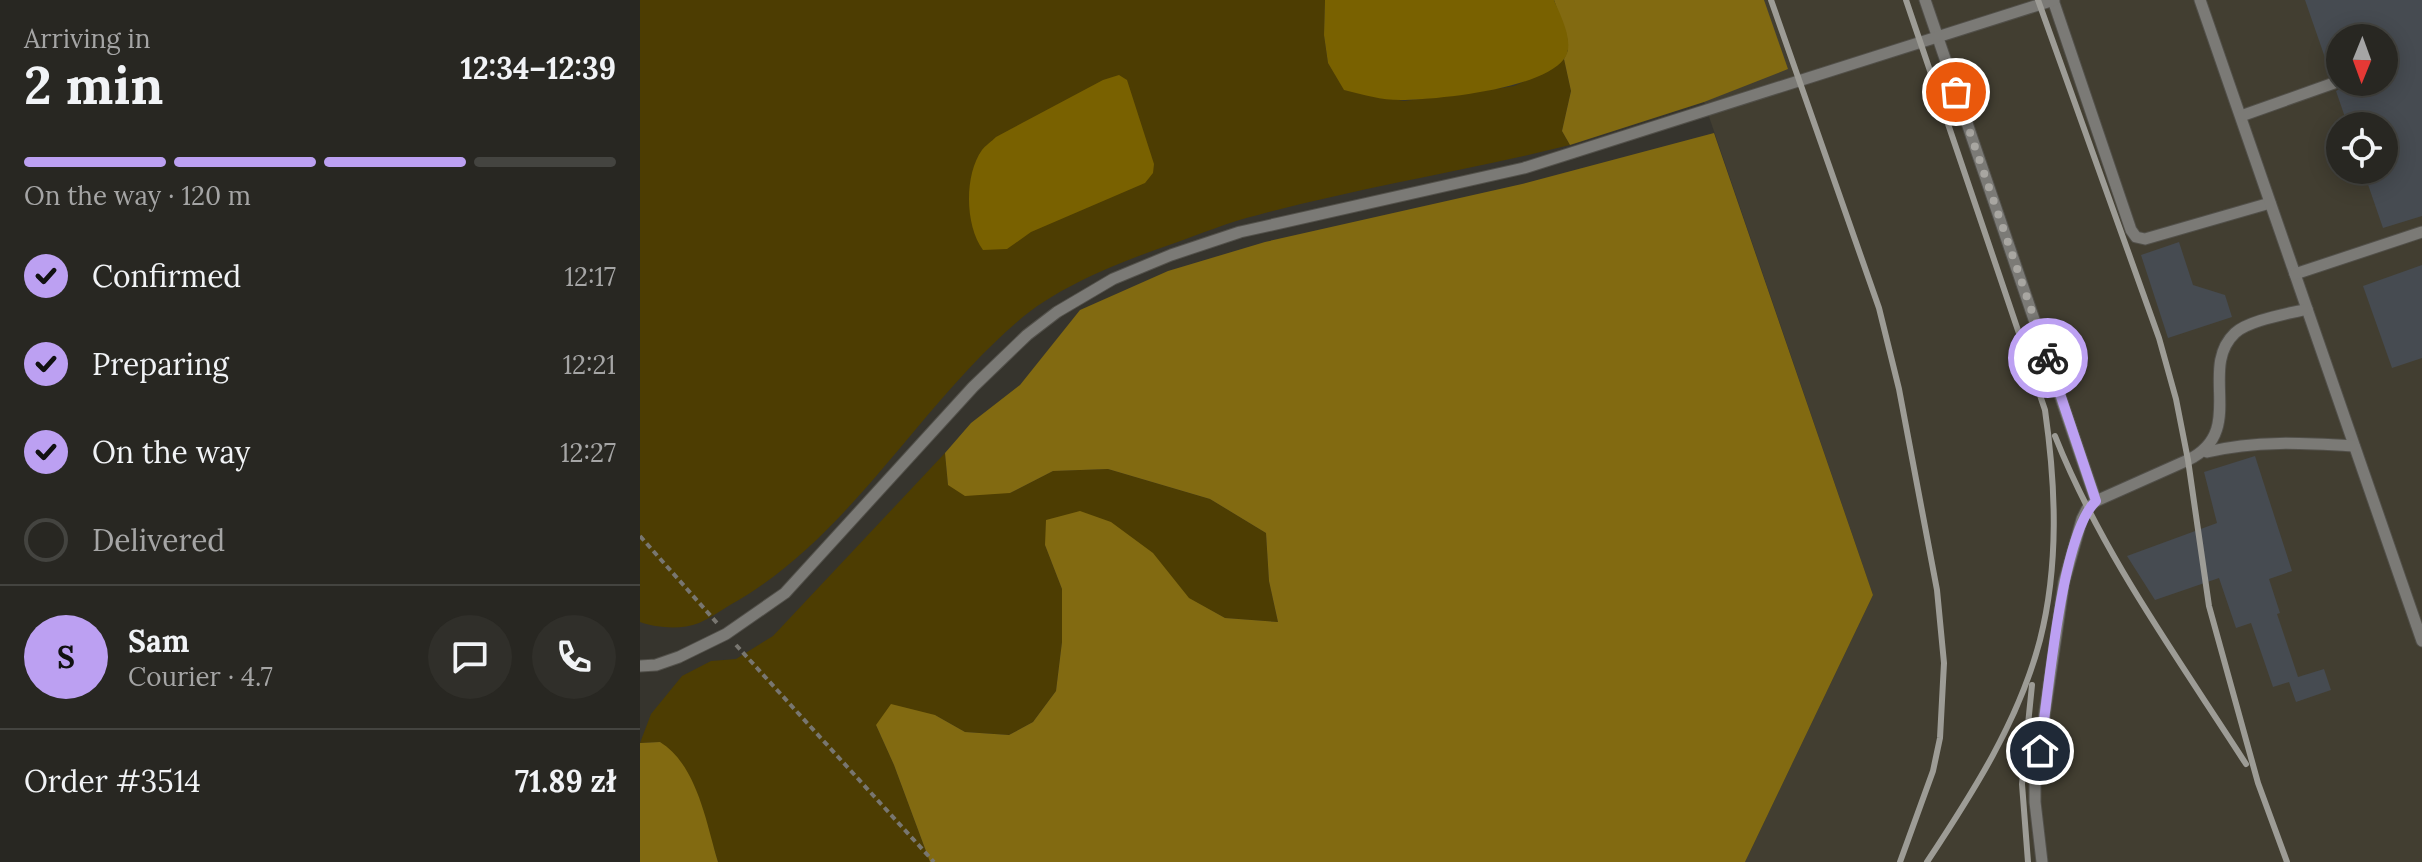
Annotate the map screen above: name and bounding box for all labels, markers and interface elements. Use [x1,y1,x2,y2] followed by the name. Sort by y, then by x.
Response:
[24,22,151,55] text: Arriving in
[2326,24,2398,96] north arrow
[2326,24,2398,184] map controls
[460,49,616,87] text: 12:34–12:39
[24,52,163,118] text: 2 min
[1922,58,1990,126] pin
[1934,70,1978,114] icon: bag
[2326,112,2398,184] button: locate
[24,179,251,212] text: On the way · 120 m
[24,254,68,298] icon: check
[92,257,241,295] text: Confirmed
[565,260,616,293] text: 12:17
[2008,318,2088,398] courier
[2026,336,2070,380] icon: bike
[24,342,68,386] icon: check
[92,345,229,383] text: Preparing
[563,348,616,381] text: 12:21
[24,430,68,474] icon: check
[92,433,250,471] text: On the way
[560,436,616,469] text: 12:27
[92,521,225,559] text: Delivered
[428,615,512,699] button: chat
[532,615,616,699] button: phone
[128,622,189,660] text: Sam
[57,638,75,676] text: S
[128,660,273,693] text: Courier · 4.7
[2006,717,2074,785] pin
[2018,729,2062,773] icon: home
[24,762,201,800] text: Order #3514
[515,762,616,800] text: 71.89 zł

